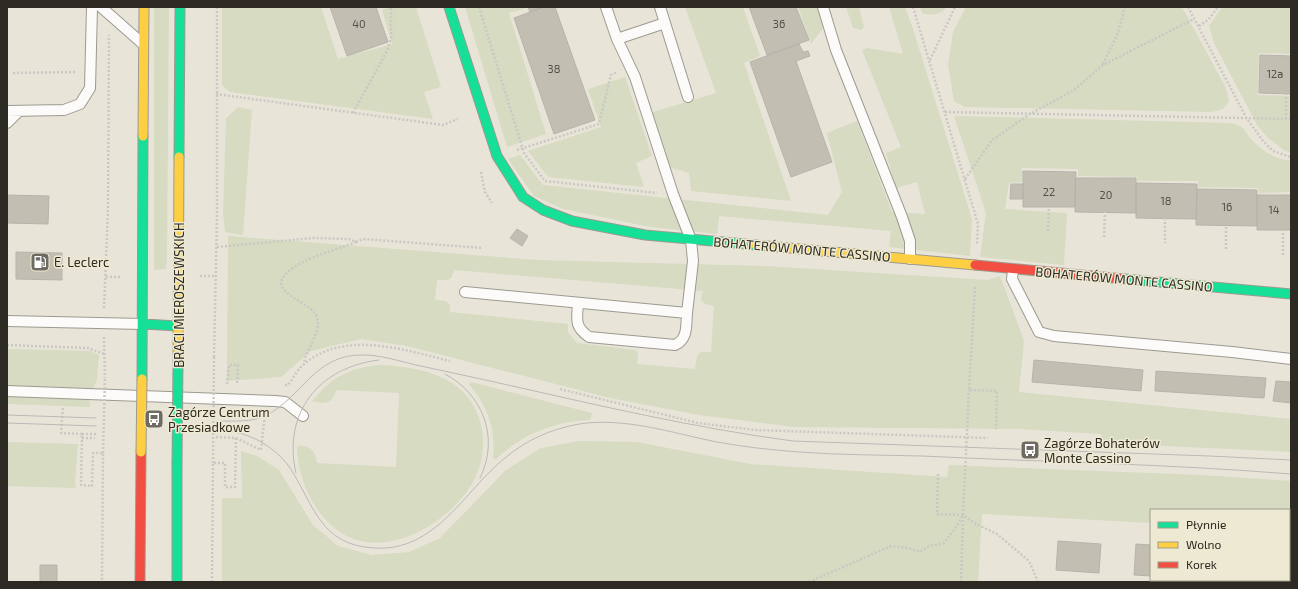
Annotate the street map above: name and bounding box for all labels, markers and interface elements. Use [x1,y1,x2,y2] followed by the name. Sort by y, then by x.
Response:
[352,17,366,30] house number: 40
[773,17,785,30] house number: 36
[548,62,560,75] house number: 38
[1267,67,1283,80] house number: 12a
[1043,185,1055,198] house number: 22
[1100,188,1112,201] house number: 20
[1160,194,1172,207] house number: 18
[1222,200,1232,213] house number: 16
[1268,203,1280,216] house number: 14
[171,222,187,368] street label: BRACI MIEROSZEWSKICH
[713,232,891,265] street label: BOHATERÓW MONTE CASSINO
[29,251,51,273] fuel station icon: E. Leclerc
[54,254,109,270] place label: E. Leclerc
[1035,262,1213,295] street label: BOHATERÓW MONTE CASSINO
[168,404,270,435] place label: Zagórze Centrum Przesiadkowe
[143,408,165,430] bus stop icon: Zagórze Centrum Przesiadkowe
[1044,435,1160,466] place label: Zagórze Bohaterów Monte Cassino
[1019,439,1041,461] bus stop icon: Zagórze Bohaterów Monte Cassino
[1150,509,1290,581] legend
[1186,517,1226,531] text: Płynnie
[1186,537,1222,551] text: Wolno
[1186,557,1217,571] text: Korek

